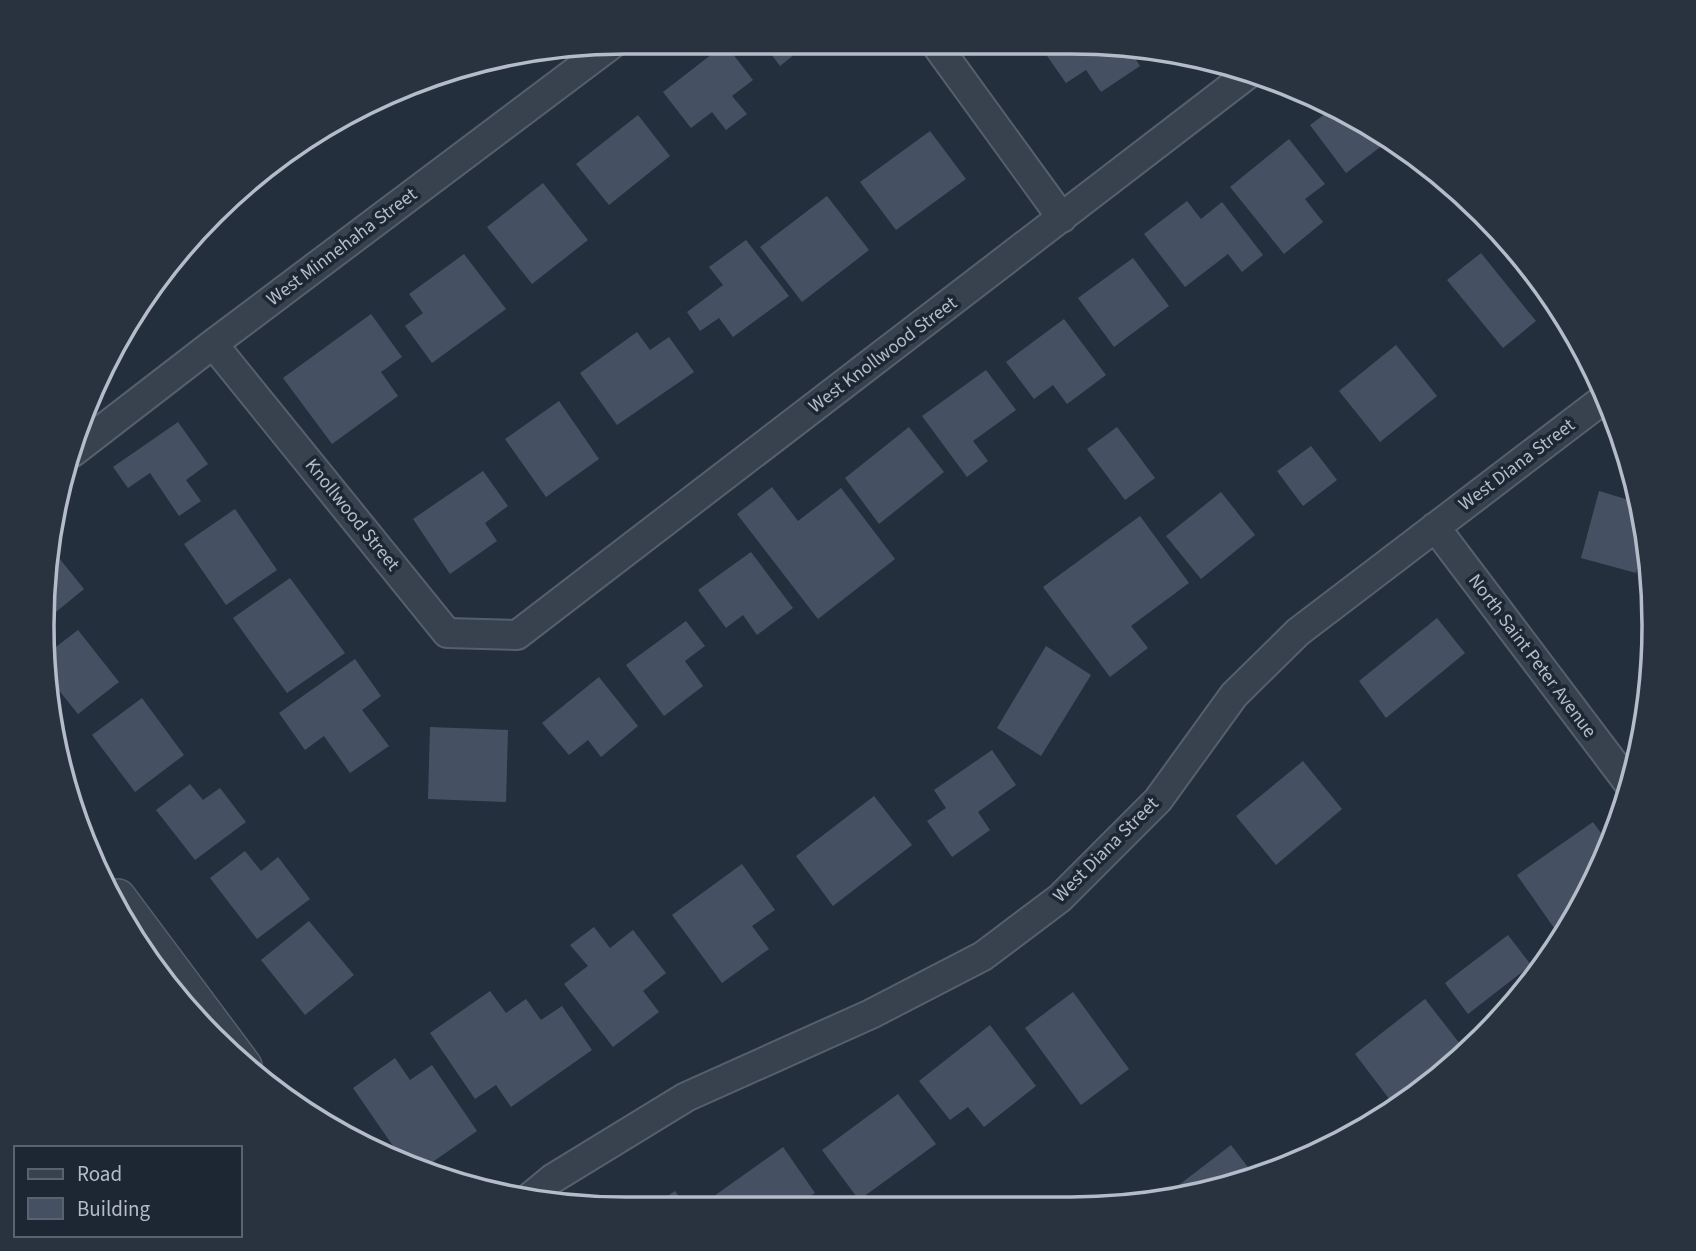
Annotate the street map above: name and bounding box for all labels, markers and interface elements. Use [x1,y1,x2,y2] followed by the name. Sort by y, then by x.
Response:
[261,181,423,313] street label: West Minnehaha Street
[803,290,963,420] street label: West Knollwood Street
[1453,412,1581,518] street label: West Diana Street
[298,453,406,577] street label: Knollwood Street
[1461,568,1603,744] street label: North Saint Peter Avenue
[1047,791,1165,909] street label: West Diana Street
[14,1146,242,1237] legend
[77,1159,122,1189] text: Road
[77,1194,151,1224] text: Building

